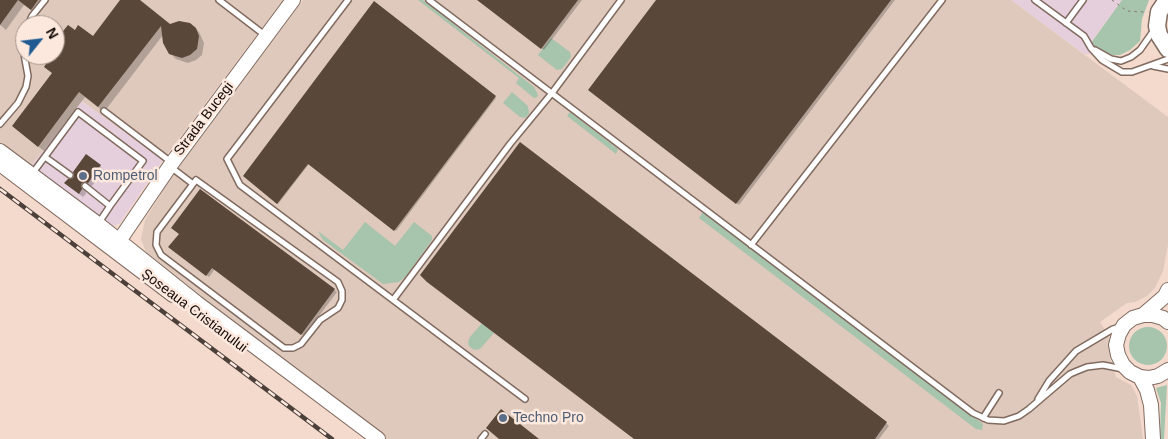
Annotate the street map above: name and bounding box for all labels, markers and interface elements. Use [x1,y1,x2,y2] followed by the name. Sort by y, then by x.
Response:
[15,15,65,65] north arrow
[43,25,62,42] text: N
[171,79,237,159] street label: Strada Bucegi
[93,168,158,184] place label: Rompetrol
[77,170,89,182] marker: Rompetrol
[138,266,250,356] street label: Șoseaua Cristianului
[513,410,584,426] place label: Techno Pro
[497,412,509,424] marker: Techno Pro

